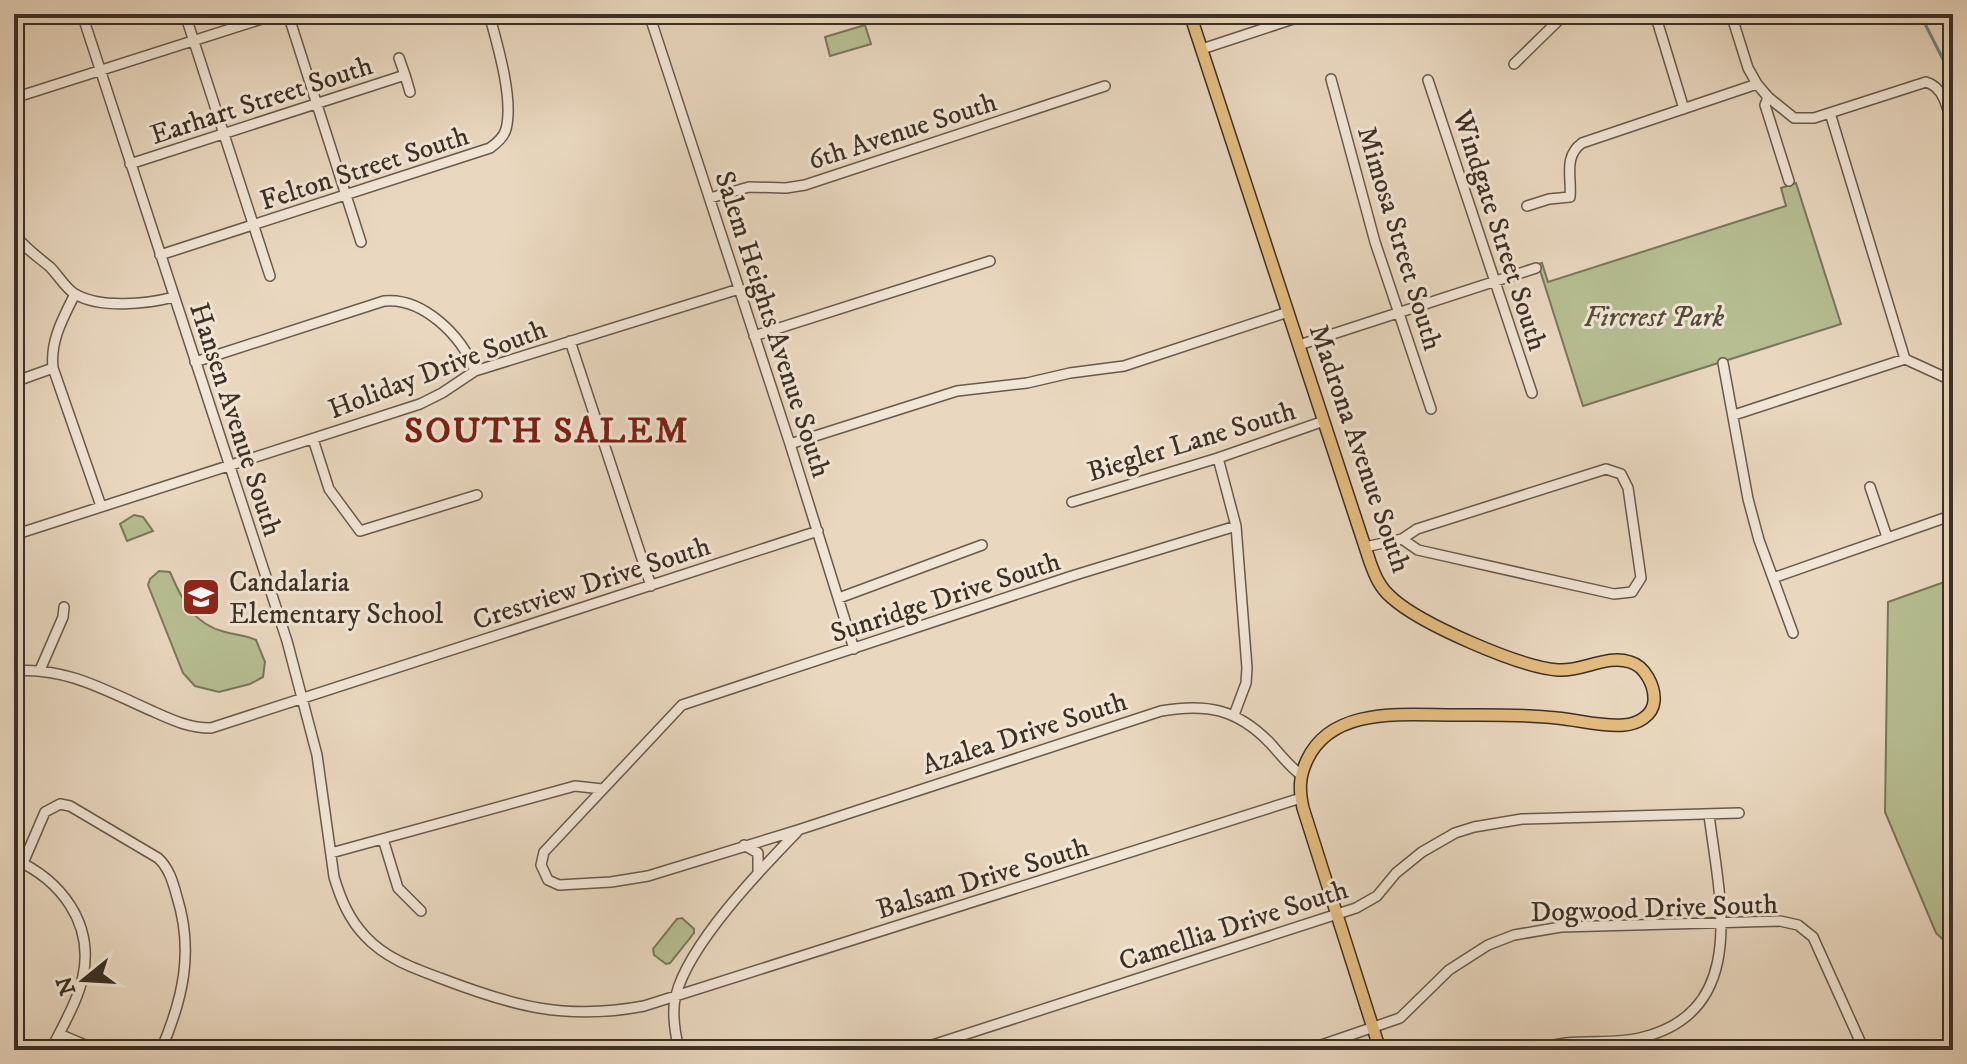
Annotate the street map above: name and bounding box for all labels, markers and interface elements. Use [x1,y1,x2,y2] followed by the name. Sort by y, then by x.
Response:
[146,48,377,153] street label: Earhart Street South
[804,84,1002,178] street label: 6th Avenue South
[1444,105,1555,356] street label: Windgate Street South
[256,118,473,219] street label: Felton Street South
[1349,122,1450,355] street label: Mimosa Street South
[706,167,839,482] street label: Salem Heights Avenue South
[181,298,290,541] street label: Hansen Avenue South
[1584,300,1725,335] park label: Fircrest Park
[323,312,552,427] street label: Holiday Drive South
[1301,320,1419,578] street label: Madrona Avenue South
[1083,393,1300,490] street label: Biegler Lane South
[404,409,690,454] district label: SOUTH SALEM
[468,528,715,638] street label: Crestview Drive South
[826,544,1065,651] street label: Sunridge Drive South
[229,565,444,632] place label: Candalaria Elementary School
[180,576,222,618] school or university icon: Candalaria Elementary School
[918,684,1132,783] street label: Azalea Drive South
[872,829,1093,927] street label: Balsam Drive South
[1114,872,1353,979] street label: Camellia Drive South
[1530,887,1779,930] street label: Dogwood Drive South
[44,940,124,1020] north arrow
[51,973,82,998] text: N

